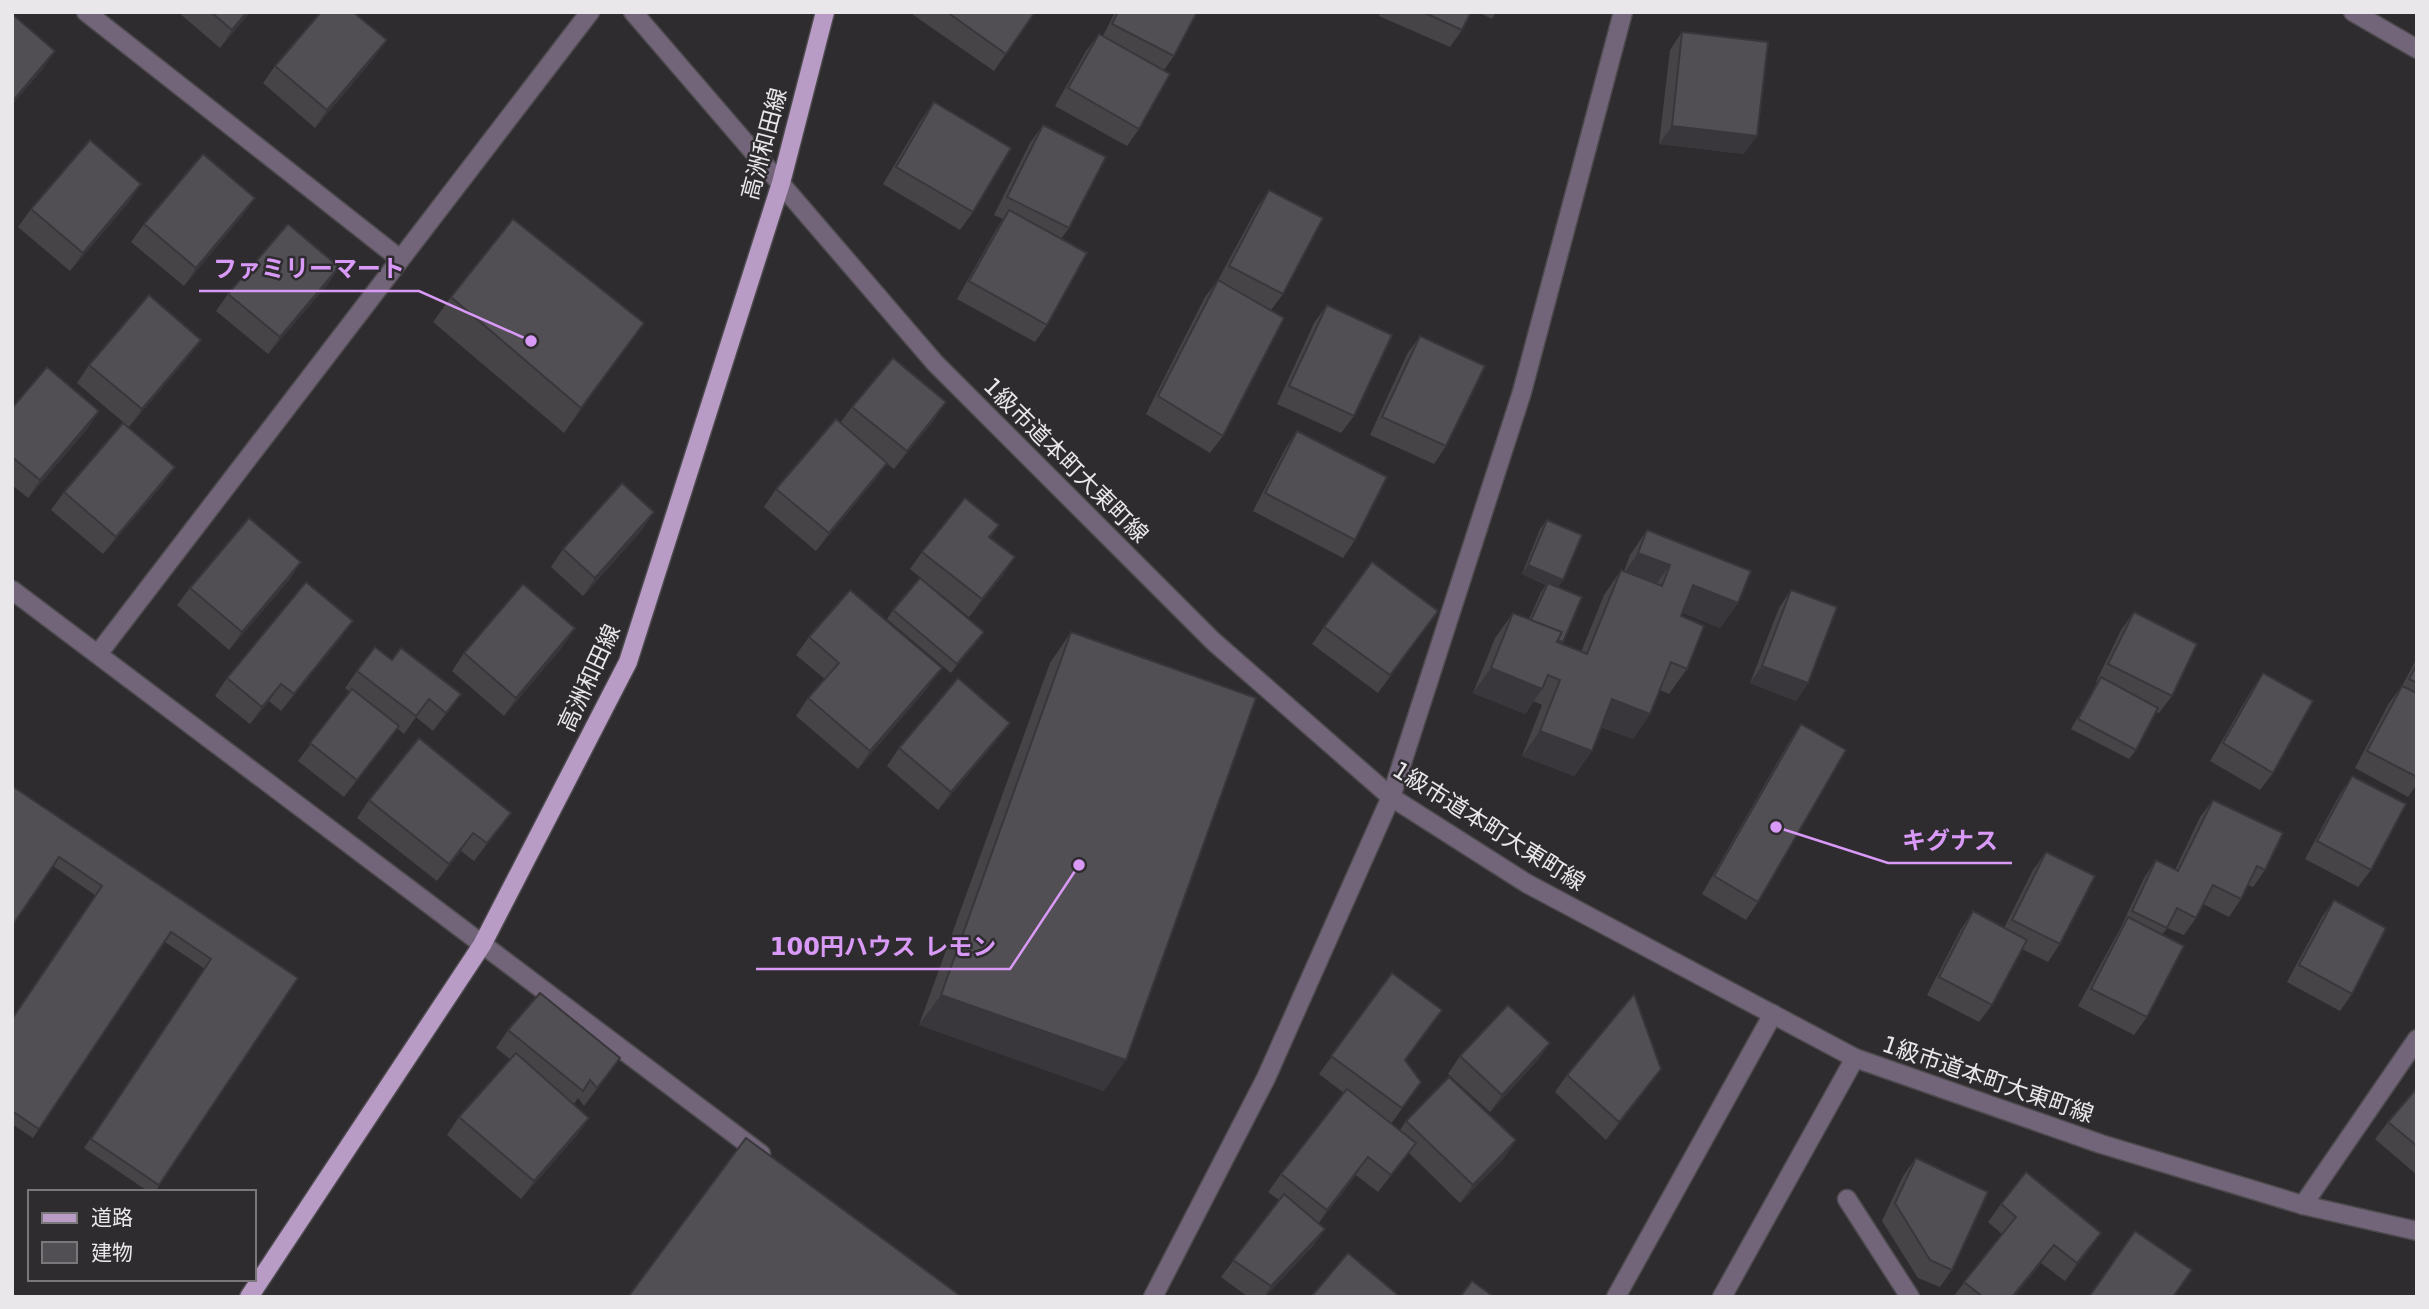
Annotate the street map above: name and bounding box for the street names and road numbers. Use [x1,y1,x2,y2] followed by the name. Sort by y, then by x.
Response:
[737,85,791,203] street label: 高洲和田線
[978,372,1154,548] street label: 1級市道本町大東町線
[553,620,625,736] street label: 高洲和田線
[1388,756,1590,896] street label: 1級市道本町大東町線
[1879,1031,2097,1127] street label: 1級市道本町大東町線

